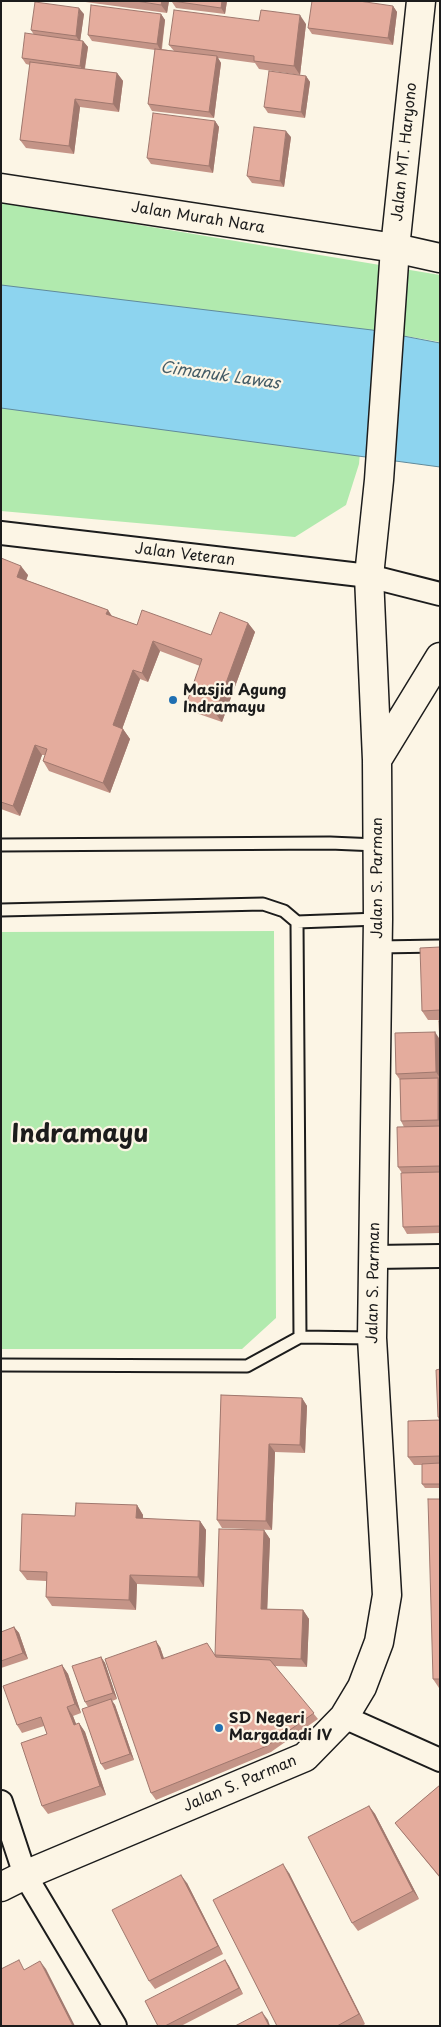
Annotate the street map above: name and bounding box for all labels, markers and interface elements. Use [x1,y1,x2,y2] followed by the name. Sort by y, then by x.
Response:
[389,82,421,222] street label: Jalan MT. Haryono
[130,199,266,237] street label: Jalan Murah Nara
[159,358,281,394] water label: Cimanuk Lawas
[134,540,236,570] street label: Jalan Veteran
[183,682,287,717] place label: Masjid Agung Indramayu
[167,694,179,706] marker: Masjid Agung Indramayu
[369,817,387,939] street label: Jalan S. Parman
[11,1120,149,1150] district label: Indramayu
[364,1222,384,1344] street label: Jalan S. Parman
[229,1710,332,1745] place label: SD Negeri Margadadi IV
[213,1722,225,1734] marker: SD Negeri Margadadi IV
[181,1752,299,1816] street label: Jalan S. Parman

